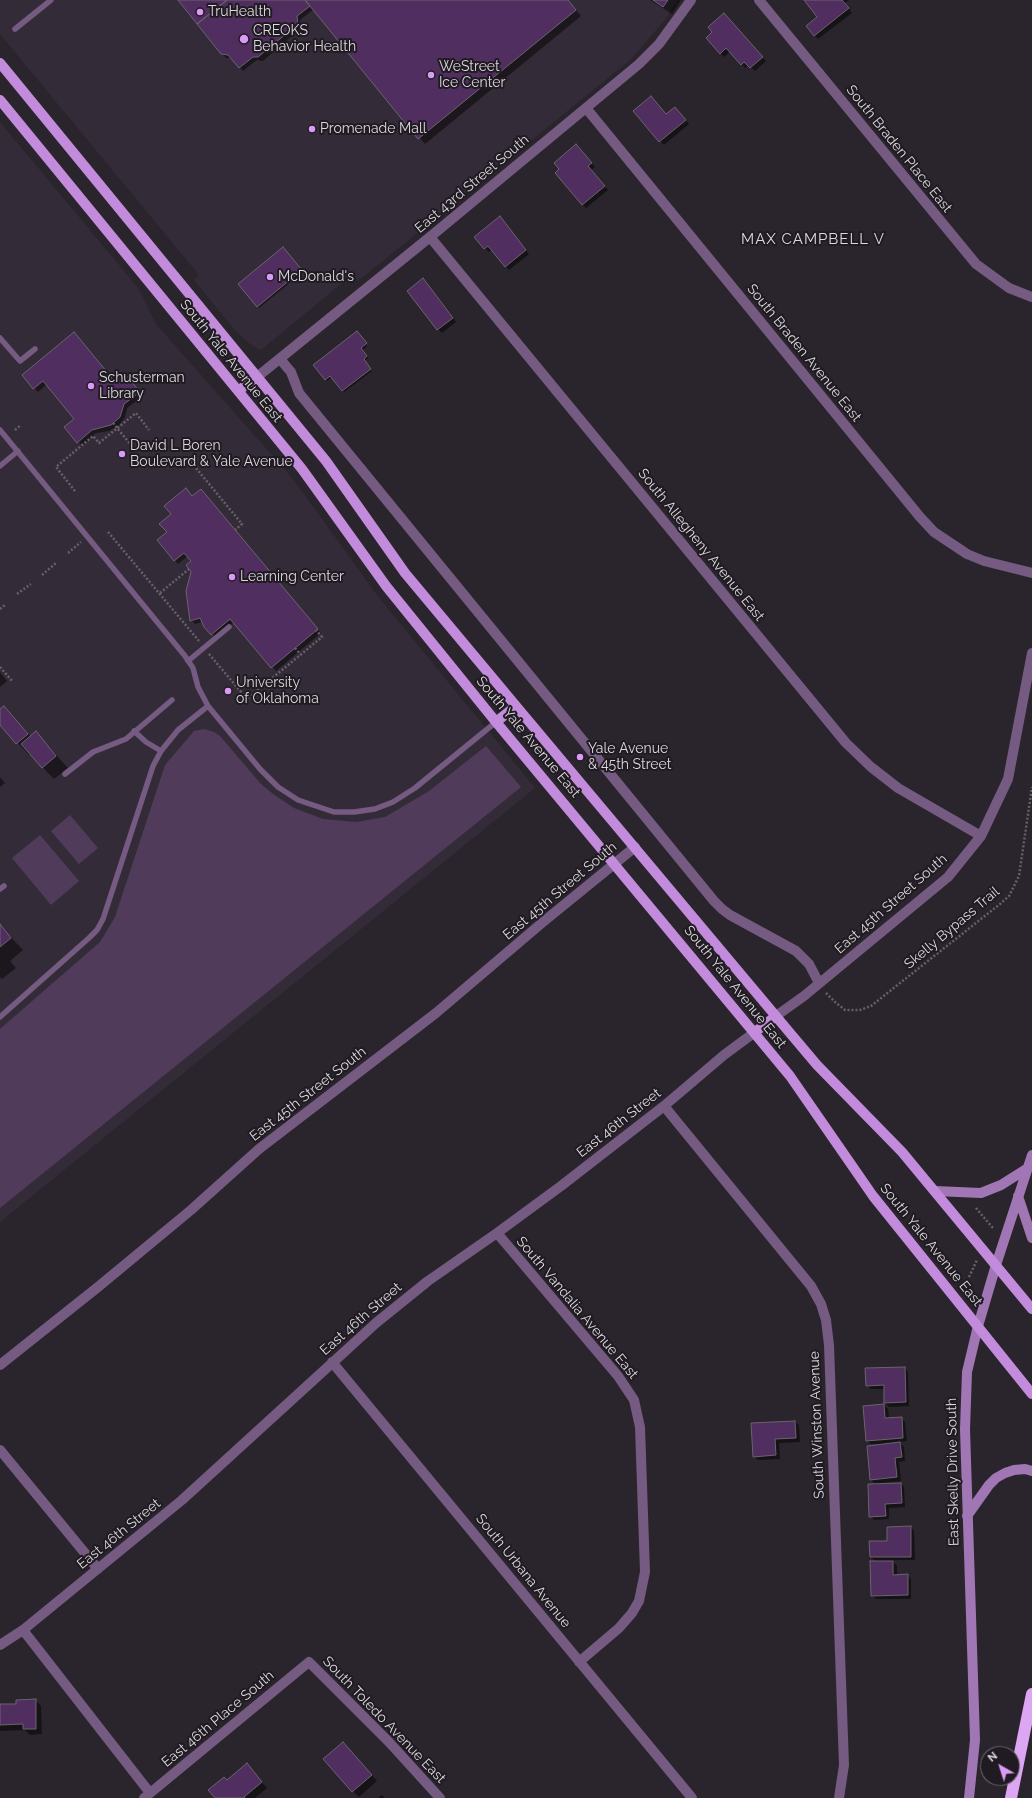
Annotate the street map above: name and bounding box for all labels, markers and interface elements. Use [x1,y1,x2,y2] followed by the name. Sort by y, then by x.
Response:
[208,4,271,20] place label: TruHealth
[195,7,205,17] marker: TruHealth
[253,23,356,56] place label: CREOKS Behavior Health
[238,33,250,45] marker: CREOKS Behavior Health
[439,59,505,92] place label: WeStreet Ice Center
[426,70,436,80] marker: WeStreet Ice Center
[842,82,956,216] street label: South Braden Place East
[320,121,427,137] place label: Promenade Mall
[307,124,317,134] marker: Promenade Mall
[412,131,532,237] street label: East 43rd Street South
[741,230,885,248] district label: MAX CAMPBELL V
[278,269,354,285] place label: McDonald's
[265,272,275,282] marker: McDonald's
[743,281,865,425] street label: South Braden Avenue East
[176,296,286,426] street label: South Yale Avenue East
[99,370,185,402] place label: Schusterman Library
[86,381,96,391] marker: Schusterman Library
[130,438,293,470] place label: David L Boren Boulevard & Yale Avenue
[117,449,127,459] marker: David L Boren Boulevard & Yale Avenue
[634,465,768,625] street label: South Allegheny Avenue East
[240,569,344,585] place label: Learning Center
[227,572,237,582] marker: Learning Center
[472,673,584,801] street label: South Yale Avenue East
[236,675,319,708] place label: University of Oklahoma
[223,686,233,696] marker: University of Oklahoma
[588,741,671,774] place label: Yale Avenue & 45th Street
[575,752,585,762] marker: Yale Avenue & 45th Street
[500,839,620,943] street label: East 45th Street South
[831,851,951,957] street label: East 45th Street South
[901,883,1003,973] street label: Skelly Bypass Trail
[680,922,790,1052] street label: South Yale Avenue East
[246,1043,370,1145] street label: East 45th Street South
[573,1085,665,1161] street label: East 46th Street
[876,1180,986,1310] street label: South Yale Avenue East
[512,1233,642,1383] street label: South Vandalia Avenue East
[317,1279,405,1359] street label: East 46th Street
[806,1351,828,1499] street label: South Winston Avenue
[943,1398,963,1546] street label: East Skelly Drive South
[74,1495,164,1573] street label: East 46th Street
[472,1511,574,1631] street label: South Urbana Avenue
[319,1653,449,1787] street label: South Toledo Avenue East
[159,1667,277,1771] street label: East 46th Place South
[980,1746,1020,1786] north arrow
[985,1749,1000,1765] text: N

